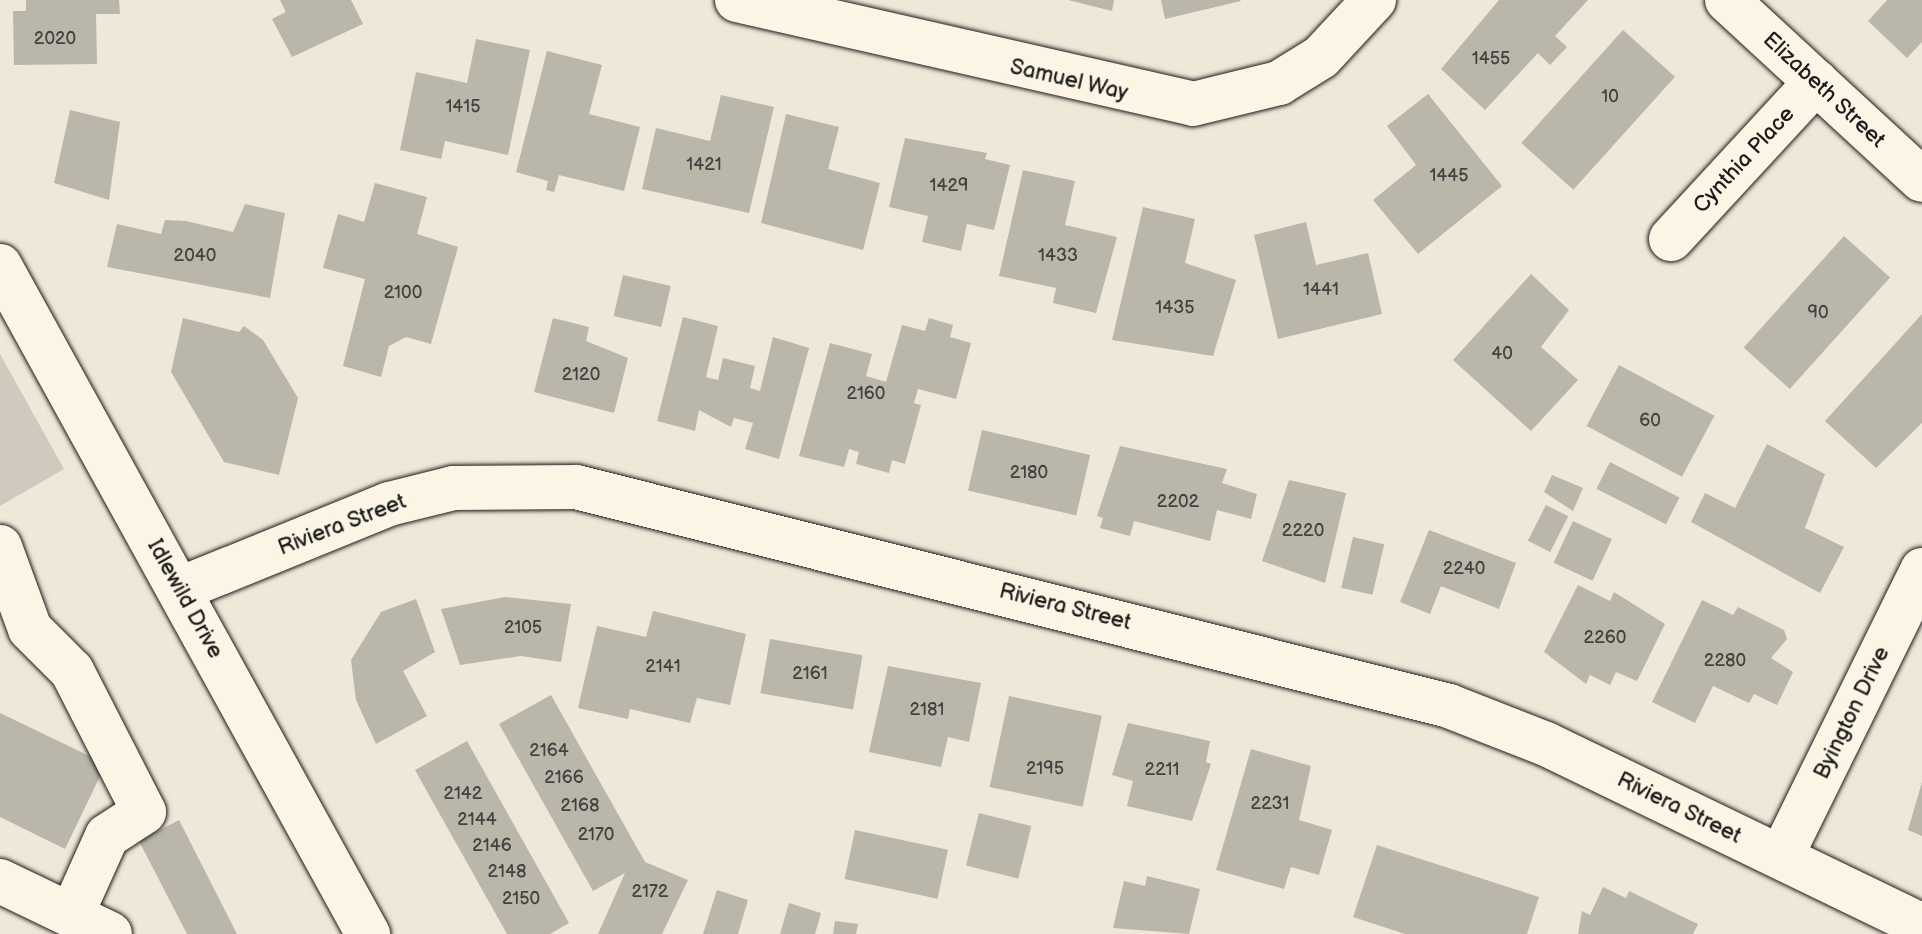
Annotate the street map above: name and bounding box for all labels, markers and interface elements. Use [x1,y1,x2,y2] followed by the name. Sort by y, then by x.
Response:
[1757,26,1891,154] street label: Elizabeth Street
[34,28,76,50] house number: 2020
[1472,48,1510,70] house number: 1455
[1007,54,1131,106] street label: Samuel Way
[1601,86,1619,108] house number: 10
[445,96,481,118] house number: 1415
[1688,101,1800,219] street label: Cynthia Place
[686,154,722,176] house number: 1421
[1429,165,1469,187] house number: 1445
[930,175,968,197] house number: 1429
[174,245,216,267] house number: 2040
[1038,245,1078,267] house number: 1433
[1303,279,1339,301] house number: 1441
[384,282,422,304] house number: 2100
[1155,297,1195,319] house number: 1435
[1808,302,1828,324] house number: 90
[1491,343,1513,365] house number: 40
[562,364,600,386] house number: 2120
[847,383,885,405] house number: 2160
[1639,410,1661,432] house number: 60
[1010,462,1048,484] house number: 2180
[274,488,410,562] street label: Riviera Street
[1157,491,1199,513] house number: 2202
[1282,520,1324,542] house number: 2220
[141,535,229,663] street label: Idlewild Drive
[1443,558,1485,580] house number: 2240
[996,578,1134,636] street label: Riviera Street
[504,617,542,639] house number: 2105
[1584,627,1626,649] house number: 2260
[1809,643,1895,783] street label: Byington Drive
[1704,650,1746,672] house number: 2280
[645,656,681,678] house number: 2141
[792,663,828,685] house number: 2161
[910,699,944,721] house number: 2181
[529,740,569,762] house number: 2164
[1026,758,1064,780] house number: 2195
[1145,759,1179,781] house number: 2211
[544,767,584,789] house number: 2166
[1613,767,1745,849] street label: Riviera Street
[444,783,482,805] house number: 2142
[1251,793,1289,815] house number: 2231
[561,795,599,817] house number: 2168
[457,809,497,831] house number: 2144
[578,824,614,846] house number: 2170
[472,835,512,857] house number: 2146
[488,861,526,883] house number: 2148
[632,881,668,903] house number: 2172
[502,888,540,910] house number: 2150

